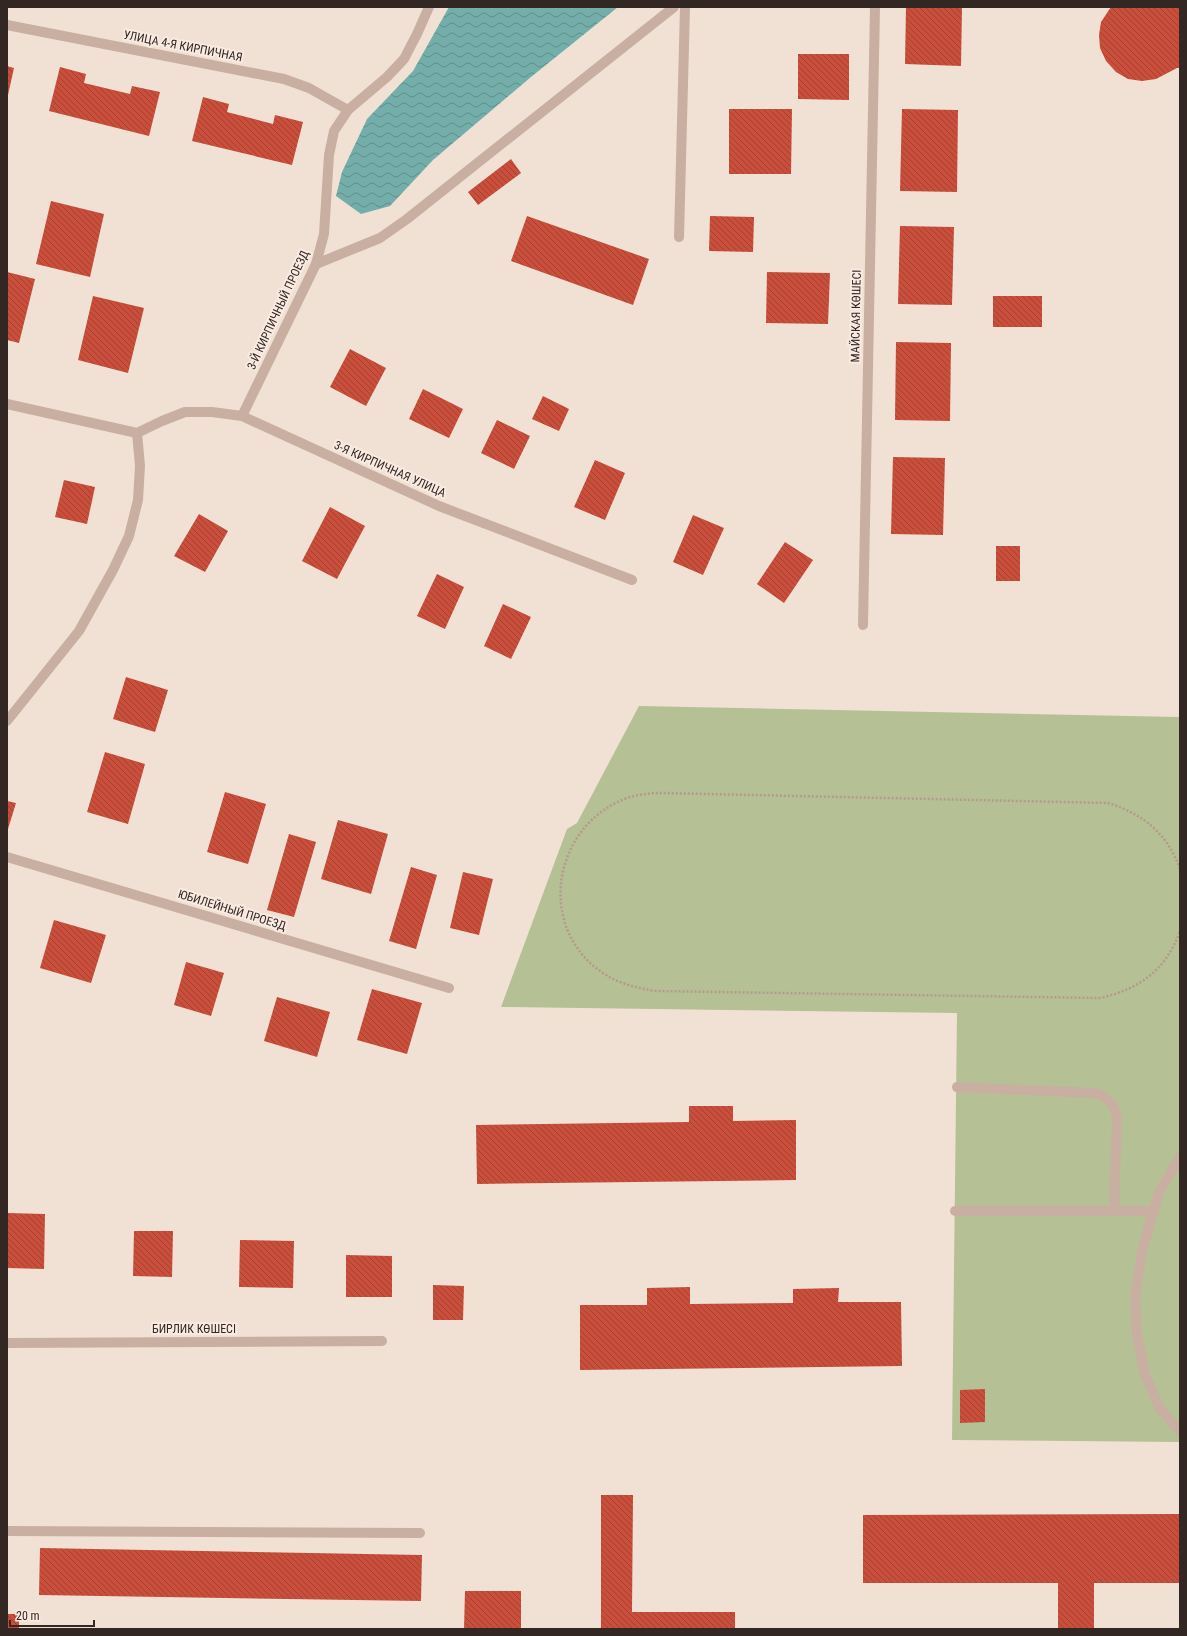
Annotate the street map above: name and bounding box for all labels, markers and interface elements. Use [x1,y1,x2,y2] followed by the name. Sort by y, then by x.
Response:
[122,28,244,64] street label: УЛИЦА 4-Я КИРПИЧНАЯ
[243,248,312,372] street label: 3-Й КИРПИЧНЫЙ ПРОЕЗД
[847,270,864,362] street label: МАЙСКАЯ КӨШЕСІ
[332,438,448,500] street label: 3-Я КИРПИЧНАЯ УЛИЦА
[176,886,288,933] street label: ЮБИЛЕЙНЫЙ ПРОЕЗД
[152,1322,236,1336] street label: БИРЛИК КӨШЕСІ
[10,1602,94,1628] scale bar
[16,1609,40,1623] text: 20 m

